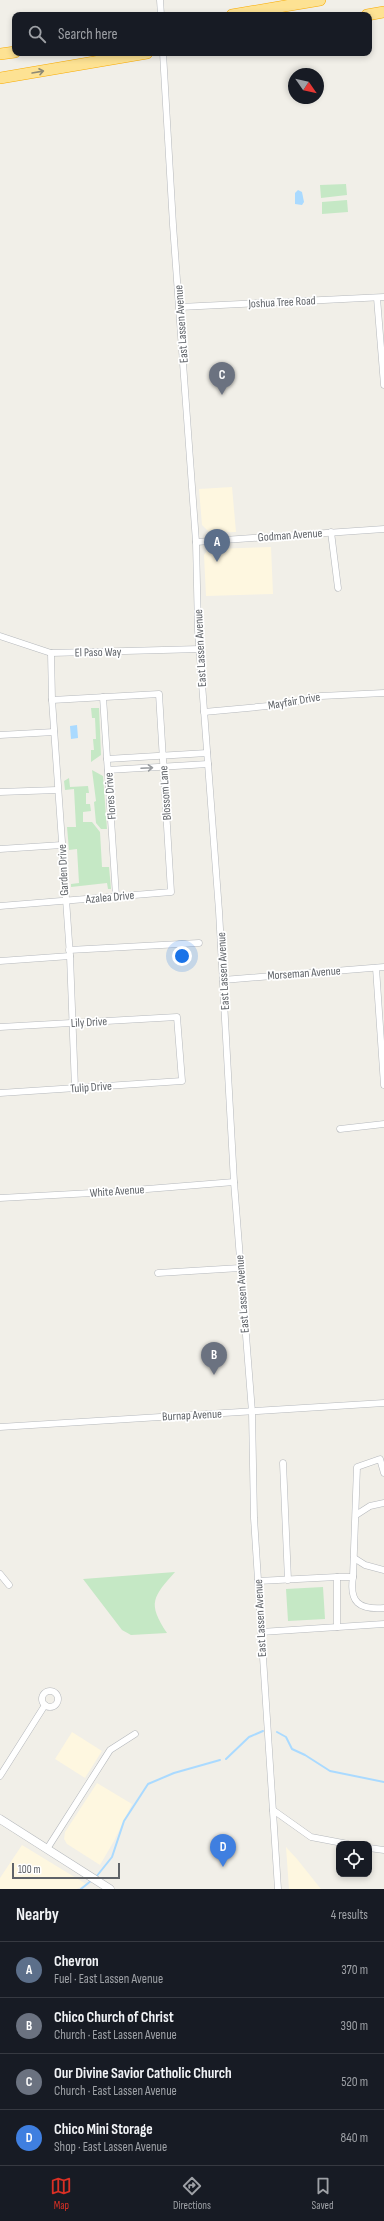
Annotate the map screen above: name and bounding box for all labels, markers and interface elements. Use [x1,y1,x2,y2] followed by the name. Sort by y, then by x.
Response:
[12,12,372,56] search box
[26,23,48,45] icon: search
[58,25,118,44] text: Search here
[32,67,45,75] one-way arrow
[288,68,324,104] north arrow
[171,284,192,363] street label: East Lassen Avenue
[247,293,316,312] street label: Joshua Tree Road
[209,362,235,395] pin: C
[257,526,323,545] street label: Godman Avenue
[204,529,230,562] pin: A
[191,608,210,687] street label: East Lassen Avenue
[75,645,122,660] street label: El Paso Way
[267,689,322,713] street label: Mayfair Drive
[140,764,153,771] one-way arrow
[156,765,175,821] street label: Blossom Lane
[101,772,120,820] street label: Flores Drive
[55,844,72,896] street label: Garden Drive
[84,888,135,907] street label: Azalea Drive
[214,931,233,1010] street label: East Lassen Avenue
[172,946,192,966] your location
[267,963,341,984] street label: Morseman Avenue
[70,1014,108,1031] street label: Lily Drive
[70,1079,112,1096] street label: Tulip Drive
[89,1182,145,1201] street label: White Avenue
[232,1254,253,1333] street label: East Lassen Avenue
[201,1342,227,1375] pin: B
[162,1406,222,1425] street label: Burnap Avenue
[251,1578,270,1657] street label: East Lassen Avenue
[210,1834,236,1867] pin: D
[336,1841,372,1877] map controls
[336,1841,372,1877] button: locate
[12,1861,120,1880] scale bar
[18,1863,40,1876] text: 100 m
[16,1905,59,1925] text: Nearby
[331,1907,368,1923] text: 4 results
[54,1952,99,1971] text: Chevron
[26,1962,32,1978] text: A
[341,1962,368,1978] text: 370 m
[54,1971,163,1987] text: Fuel · East Lassen Avenue
[54,2008,174,2027] text: Chico Church of Christ
[26,2018,32,2034] text: B
[341,2018,368,2034] text: 390 m
[54,2027,177,2043] text: Church · East Lassen Avenue
[54,2064,232,2083] text: Our Divine Savior Catholic Church
[26,2074,32,2090] text: C
[341,2074,368,2090] text: 520 m
[54,2083,177,2099] text: Church · East Lassen Avenue
[54,2120,153,2139] text: Chico Mini Storage
[26,2130,32,2146] text: D
[340,2130,368,2146] text: 840 m
[54,2139,167,2155] text: Shop · East Lassen Avenue
[50,2175,72,2212] tab: Map
[173,2175,211,2212] tab: Directions
[312,2175,334,2212] tab: Saved

